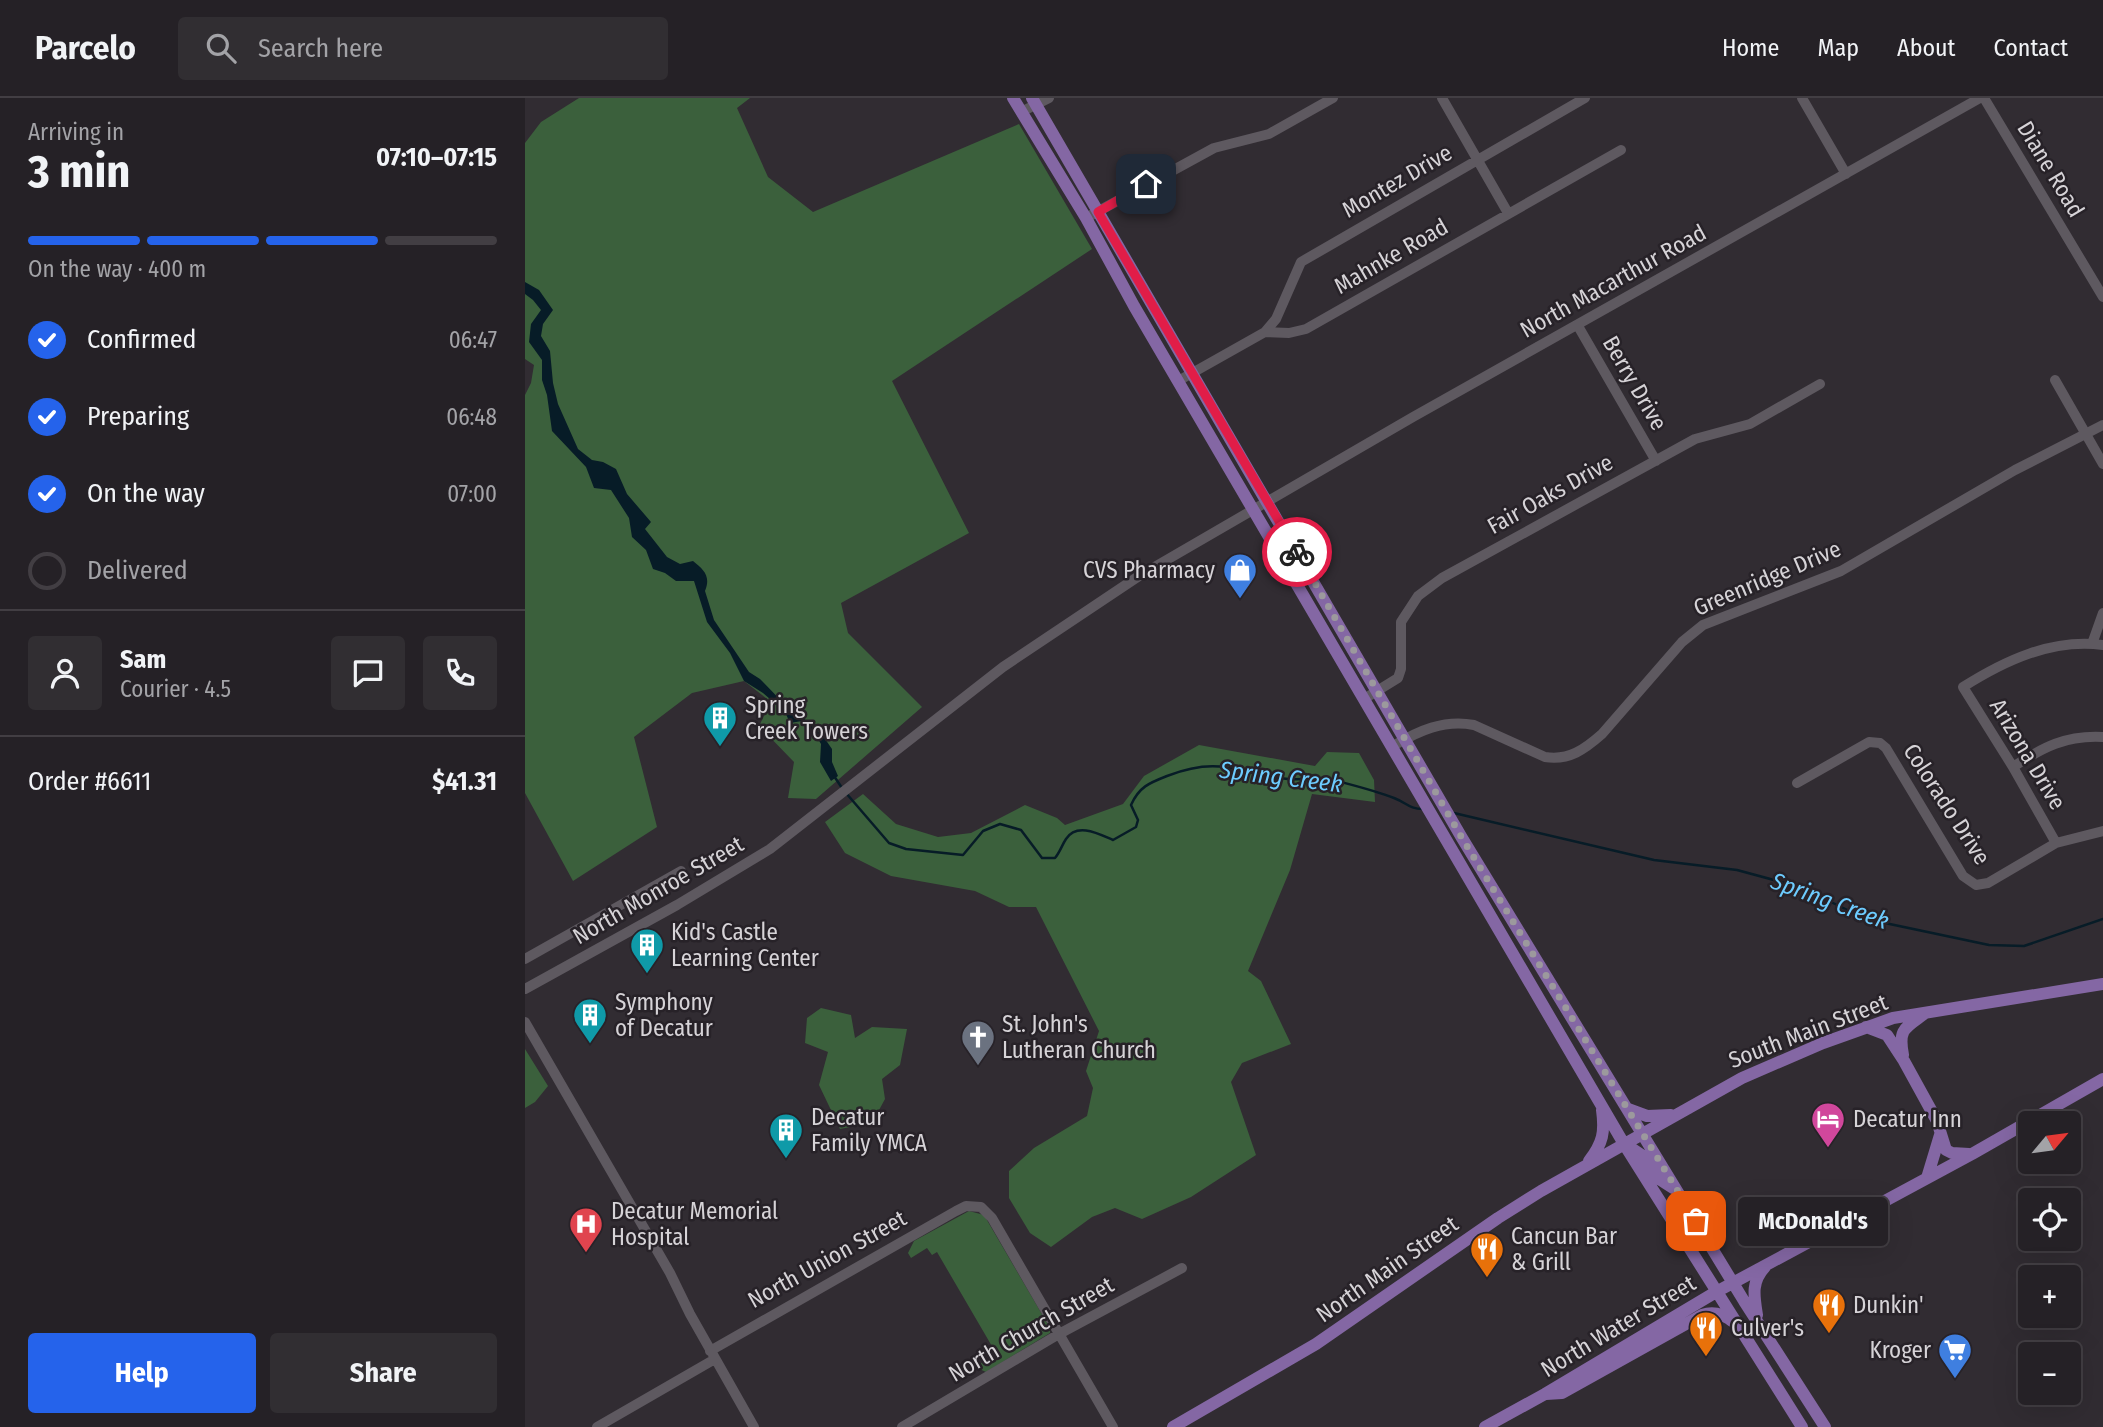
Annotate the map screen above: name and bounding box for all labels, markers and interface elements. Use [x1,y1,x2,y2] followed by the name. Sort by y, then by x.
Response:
[178,17,668,80] search box
[35,28,136,68] text: Parcelo
[202,29,240,67] icon: search
[258,33,383,64] text: Search here
[1722,34,1779,62] text: Home
[1817,34,1859,62] text: Map
[1897,34,1955,62] text: About
[1993,34,2068,62] text: Contact
[2011,116,2091,222] street label: Diane Road
[28,118,124,146] text: Arriving in
[1337,138,1457,224] street label: Montez Drive
[376,142,497,173] text: 07:10–07:15
[28,144,130,199] text: 3 min
[1116,154,1176,214] pin
[1127,165,1165,203] icon: home
[1329,212,1453,300] street label: Mahnke Road
[1515,218,1711,344] street label: North Macarthur Road
[28,255,206,283] text: On the way · 400 m
[28,321,66,359] icon: check
[87,324,197,355] text: Confirmed
[449,326,497,354] text: 06:47
[1597,331,1673,435] street label: Berry Drive
[28,398,66,436] icon: check
[87,401,189,432] text: Preparing
[446,403,497,431] text: 06:48
[1482,448,1618,540] street label: Fair Oaks Drive
[28,475,66,513] icon: check
[87,478,205,509] text: On the way
[447,480,497,508] text: 07:00
[1262,517,1332,587] courier
[1278,533,1316,571] icon: bike
[1689,534,1845,622] street label: Greenridge Drive
[1221,551,1259,600] shop icon: CVS Pharmacy
[87,555,188,586] text: Delivered
[1083,556,1216,584] place label: CVS Pharmacy
[28,636,102,710] button: person
[331,636,405,710] button: chat
[423,636,497,710] button: phone
[120,644,166,675] text: Sam
[120,675,231,703] text: Courier · 4.5
[745,691,868,745] place label: Spring Creek Towers
[1984,693,2072,815] street label: Arizona Drive
[701,699,739,748] building icon: Spring Creek Towers
[1898,738,1996,870] street label: Colorado Drive
[1217,755,1344,798] water label: Spring Creek
[28,766,151,797] text: Order #6611
[432,766,497,797] text: $41.31
[568,830,749,950] street label: North Monroe Street
[1766,866,1893,935] water label: Spring Creek
[671,918,819,972] place label: Kid's Castle Learning Center
[628,926,666,975] building icon: Kid's Castle Learning Center
[615,988,714,1042] place label: Symphony of Decatur
[1725,988,1892,1074] street label: South Main Street
[571,996,609,1045] building icon: Symphony of Decatur
[1002,1010,1156,1064] place label: St. John's Lutheran Church
[959,1018,997,1067] church icon: St. John's Lutheran Church
[1809,1100,1847,1149] hotel icon: Decatur Inn
[811,1103,927,1157] place label: Decatur Family YMCA
[1853,1105,1962,1133] place label: Decatur Inn
[767,1111,805,1160] building icon: Decatur Family YMCA
[2018,1111,2081,1174] north arrow
[2018,1111,2081,1405] map controls
[2018,1188,2081,1251] button: locate
[1666,1191,1726,1251] pin
[1738,1196,1889,1246] callout: McDonald's
[611,1197,778,1251] place label: Decatur Memorial Hospital
[1677,1202,1715,1240] icon: bag
[743,1204,911,1314] street label: North Union Street
[567,1205,605,1254] hospital icon: Decatur Memorial Hospital
[1758,1207,1868,1235] text: McDonald's
[1311,1209,1464,1328] street label: North Main Street
[1511,1222,1617,1276] place label: Cancun Bar & Grill
[1468,1230,1506,1279] restaurant icon: Cancun Bar & Grill
[2018,1265,2081,1328] button: +
[1536,1269,1701,1383] street label: North Water Street
[943,1270,1119,1388] street label: North Church Street
[1810,1286,1848,1335] restaurant icon: Dunkin'
[1853,1291,1924,1319] place label: Dunkin'
[1687,1309,1725,1358] restaurant icon: Culver's
[1731,1314,1804,1342] place label: Culver's
[1936,1331,1974,1380] supermarket icon: Kroger
[28,1333,256,1413] button: Help
[270,1333,497,1413] button: Share
[1870,1336,1931,1364] place label: Kroger
[2018,1342,2081,1405] button: −

